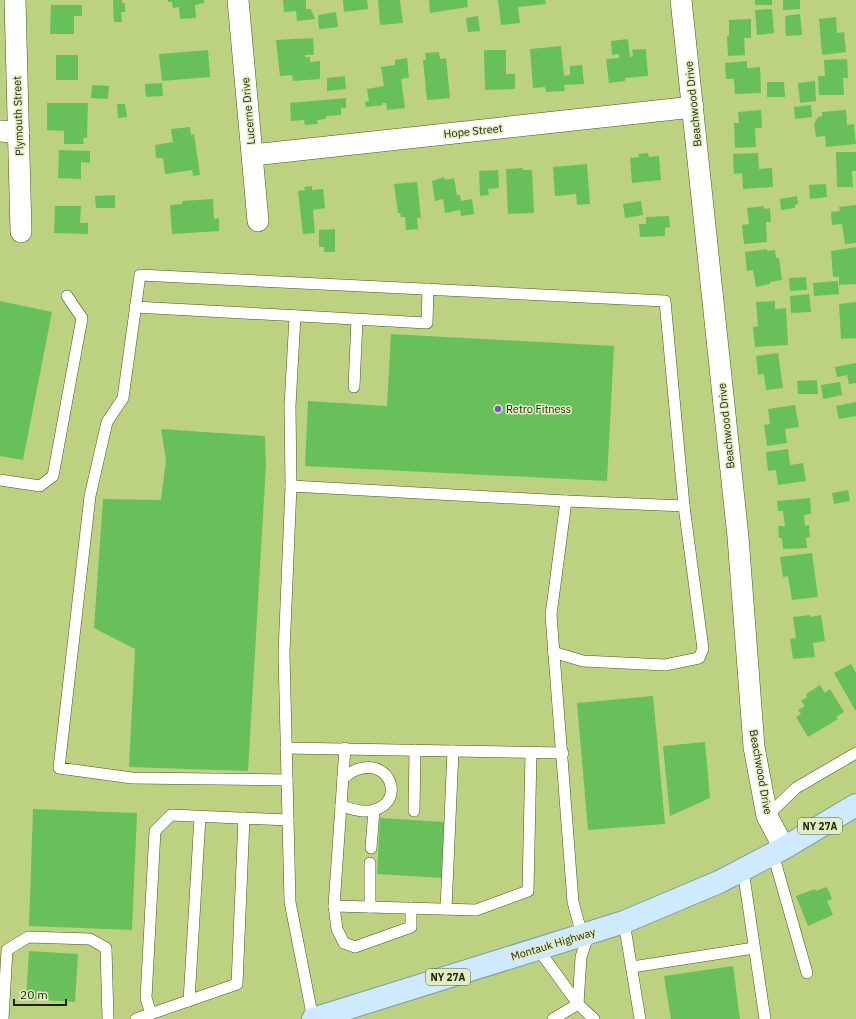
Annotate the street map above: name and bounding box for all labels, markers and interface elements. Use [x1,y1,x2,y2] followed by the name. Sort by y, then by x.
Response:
[682,60,704,148] street label: Beachwood Drive
[10,76,26,156] street label: Plymouth Street
[238,77,258,145] street label: Lucerne Drive
[443,121,503,141] street label: Hope Street
[715,382,737,470] street label: Beachwood Drive
[506,402,571,416] place label: Retro Fitness
[493,404,503,414] marker: Retro Fitness
[747,728,775,816] street label: Beachwood Drive
[798,818,842,834] road number: NY 27A
[509,924,598,964] street label: Montauk Highway
[426,969,470,985] road number: NY 27A
[14,981,66,1007] scale bar
[20,987,48,1002] text: 20 m

